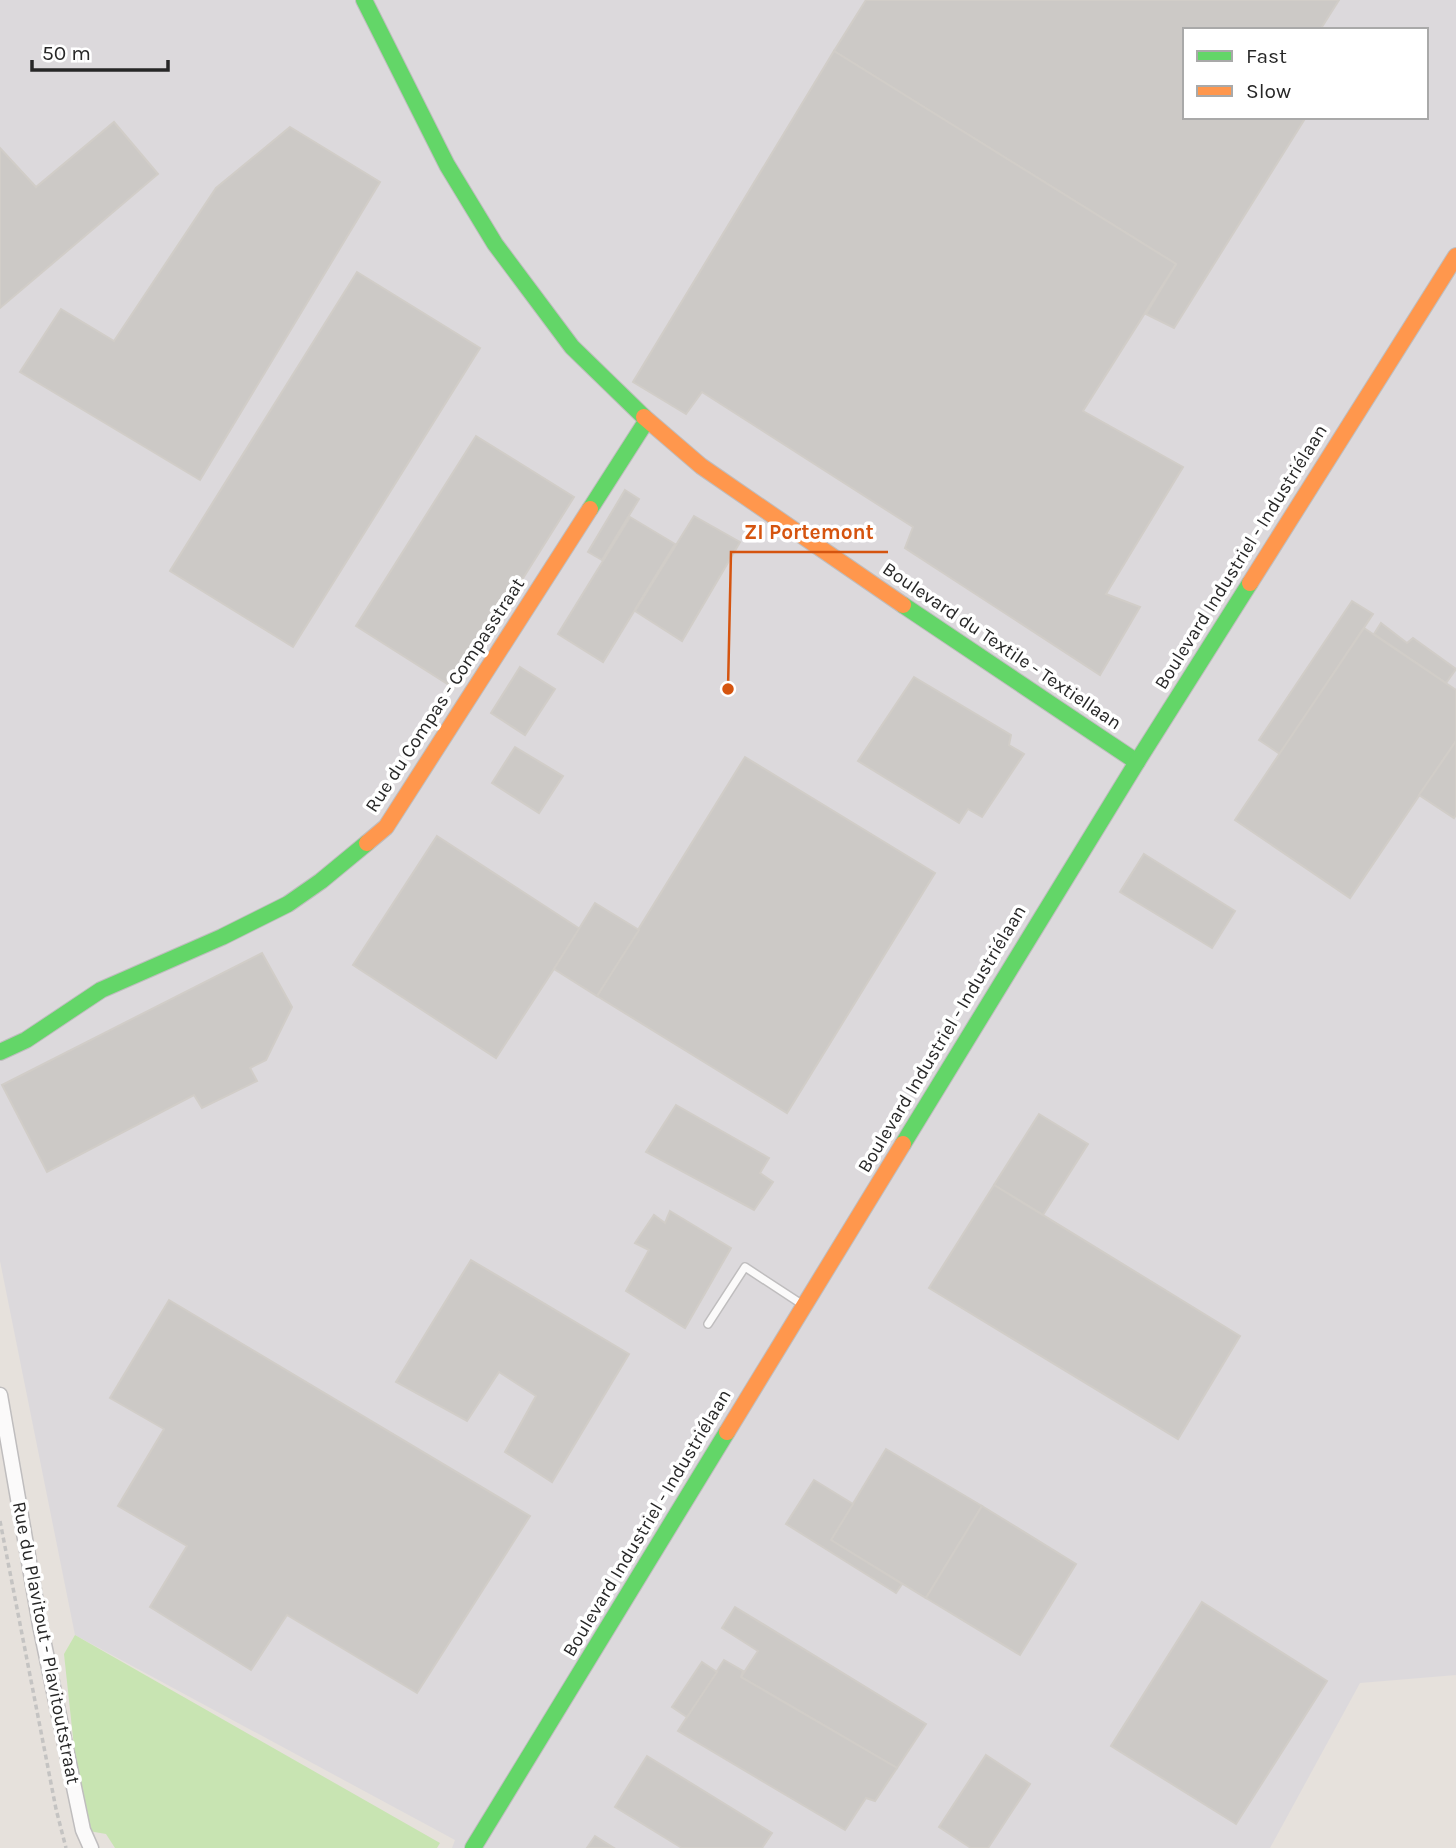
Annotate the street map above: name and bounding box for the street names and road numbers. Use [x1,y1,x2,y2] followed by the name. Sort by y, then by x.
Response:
[1150,421,1332,693] street label: Boulevard Industriel - Industriélaan
[879,558,1125,734] street label: Boulevard du Textile - Textiellaan
[361,574,529,816] street label: Rue du Compas - Compasstraat
[853,901,1031,1177] street label: Boulevard Industriel - Industriélaan
[558,1385,736,1661] street label: Boulevard Industriel - Industriélaan
[8,1500,84,1786] street label: Rue du Plavitout - Plavitoutstraat

